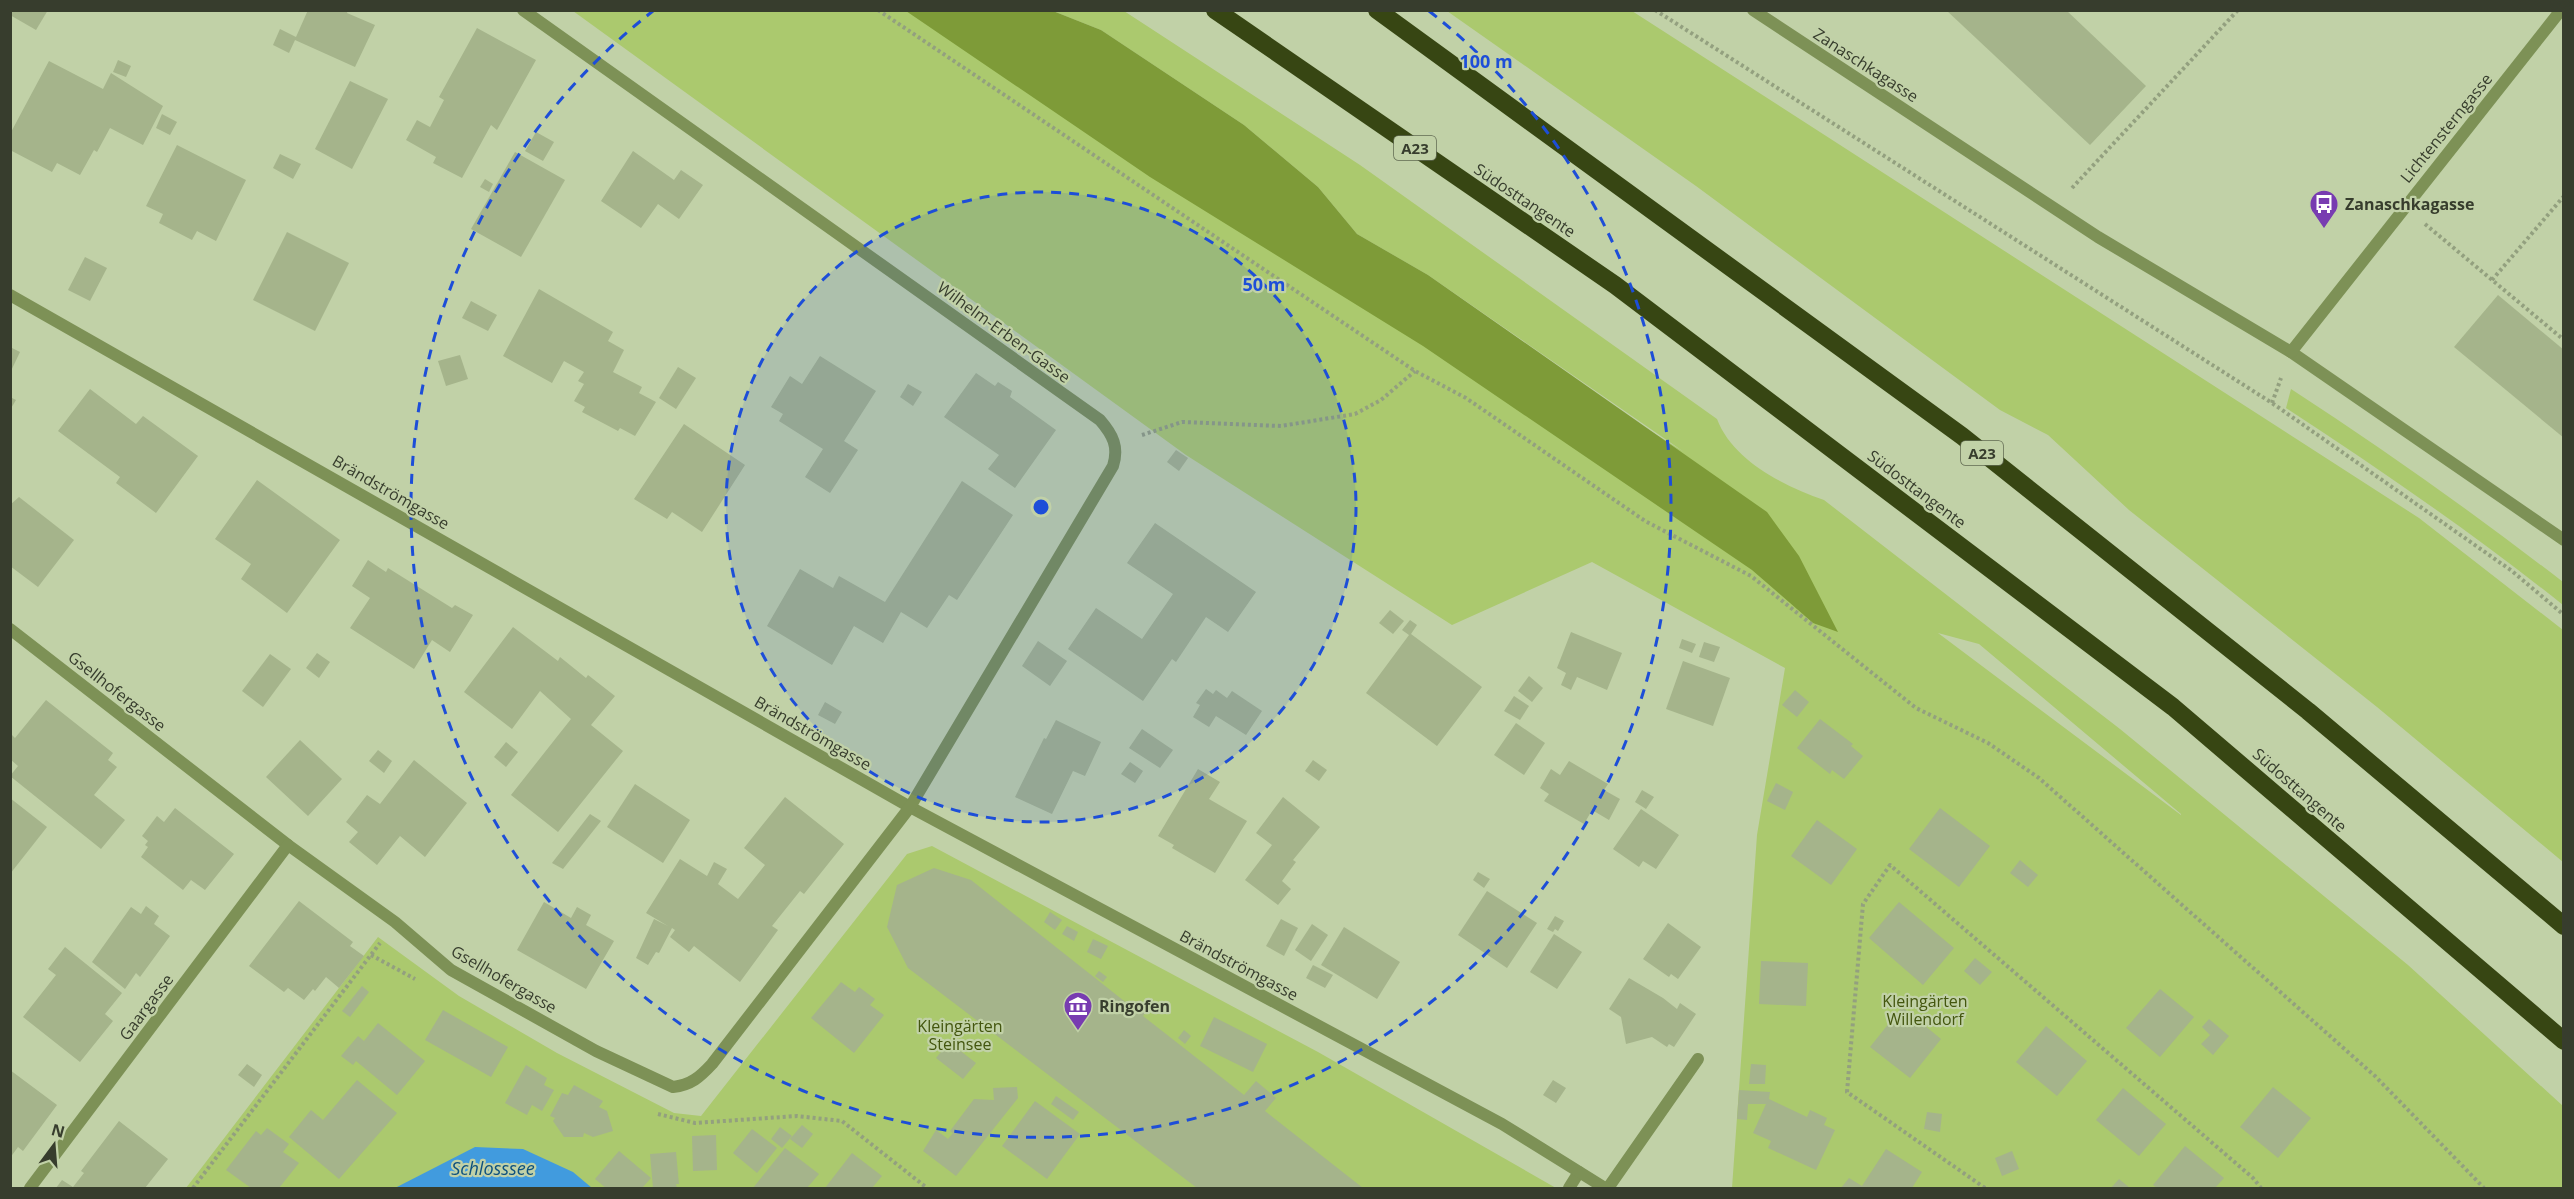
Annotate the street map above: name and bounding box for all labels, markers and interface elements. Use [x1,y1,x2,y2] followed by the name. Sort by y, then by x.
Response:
[1809,23,1923,107] street label: Zanaschkagasse
[1459,49,1513,73] text: 100 m
[2395,69,2497,187] street label: Lichtensterngasse
[1394,136,1436,160] road number: A23
[1470,158,1580,242] street label: Südosttangente
[2308,188,2340,230] bus stop icon: Zanaschkagasse
[2345,193,2474,215] place label: Zanaschkagasse
[1243,272,1285,296] text: 50 m
[933,276,1075,388] street label: Wilhelm-Erben-Gasse
[1961,441,2003,465] road number: A23
[1863,445,1971,533] street label: Südosttangente
[329,450,453,534] street label: Brändströmgasse
[1031,497,1051,517] centre of rings
[64,646,170,736] street label: Gsellhofergasse
[751,691,875,775] street label: Brändströmgasse
[2248,743,2352,837] street label: Südosttangente
[1176,924,1302,1006] street label: Brändströmgasse
[447,940,561,1018] street label: Gsellhofergasse
[114,969,178,1045] street label: Gaargasse
[1062,990,1094,1032] museum icon: Ringofen
[1882,990,1968,1030] park label: Kleingärten Willendorf
[1099,995,1170,1017] place label: Ringofen
[917,1015,1003,1055] park label: Kleingärten Steinsee
[24,1115,84,1175] north arrow
[49,1118,67,1143] text: N
[451,1156,535,1180] water label: Schlosssee

